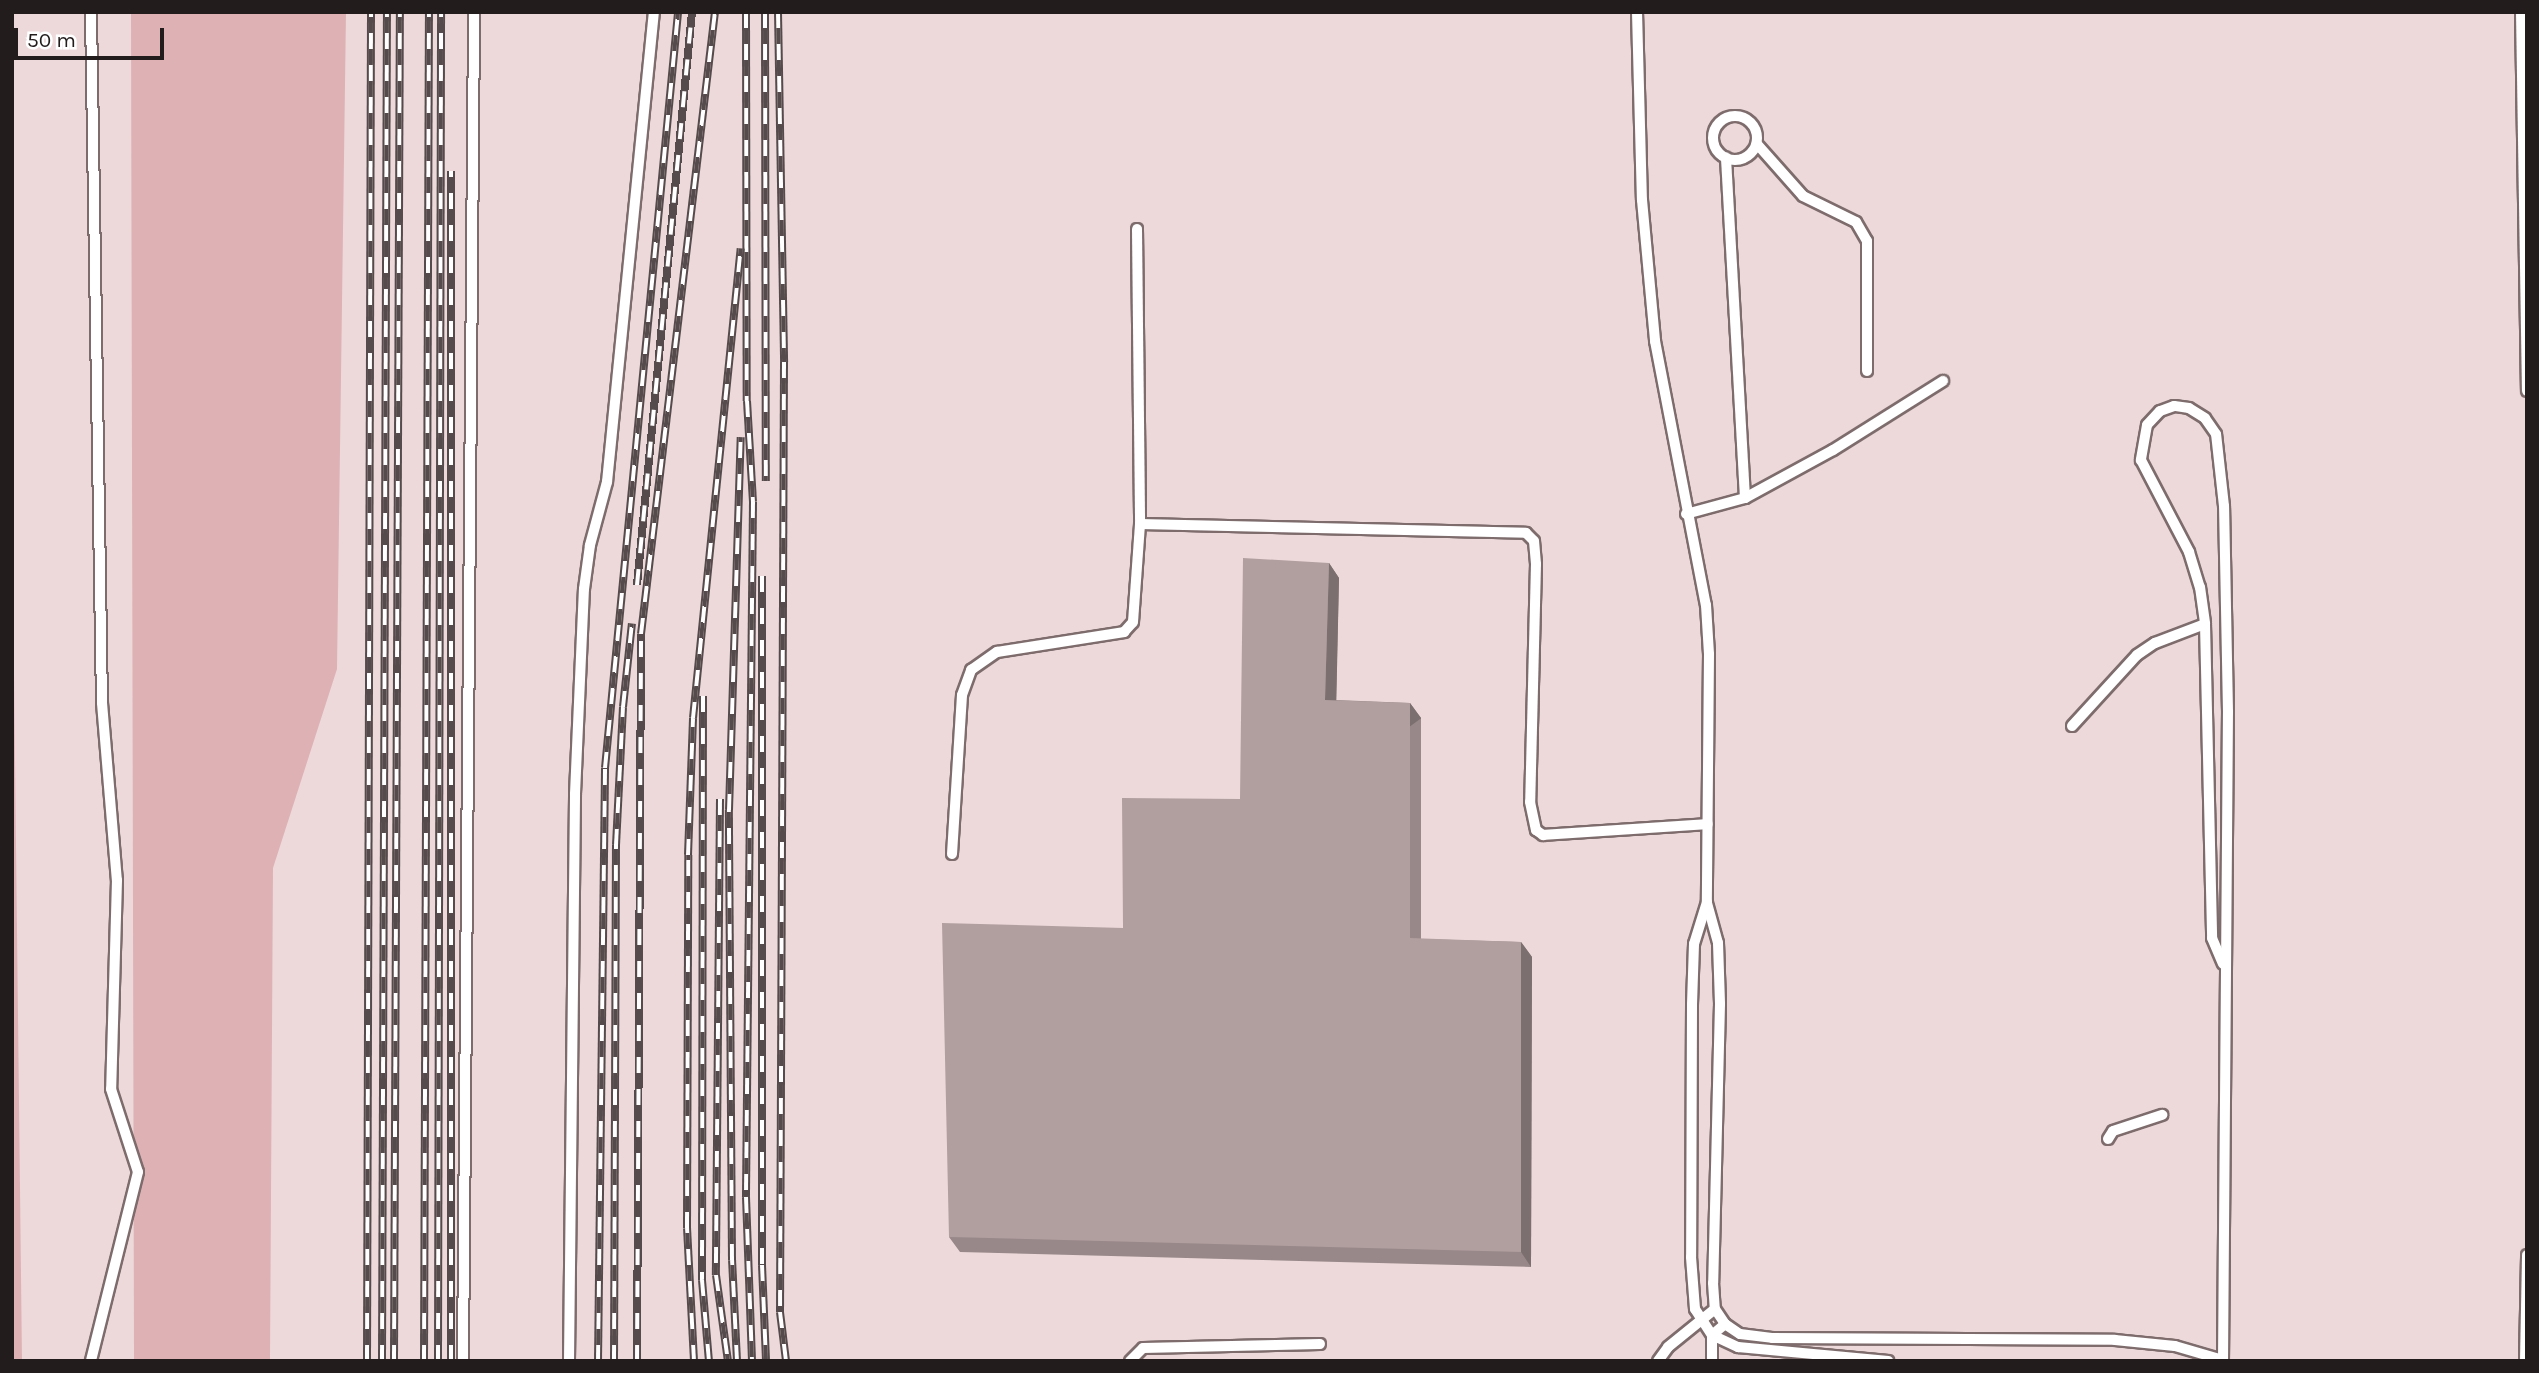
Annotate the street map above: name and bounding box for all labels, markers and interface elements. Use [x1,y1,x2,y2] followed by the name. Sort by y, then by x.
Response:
[18,14,168,58] scale bar
[27,28,76,52] text: 50 m

